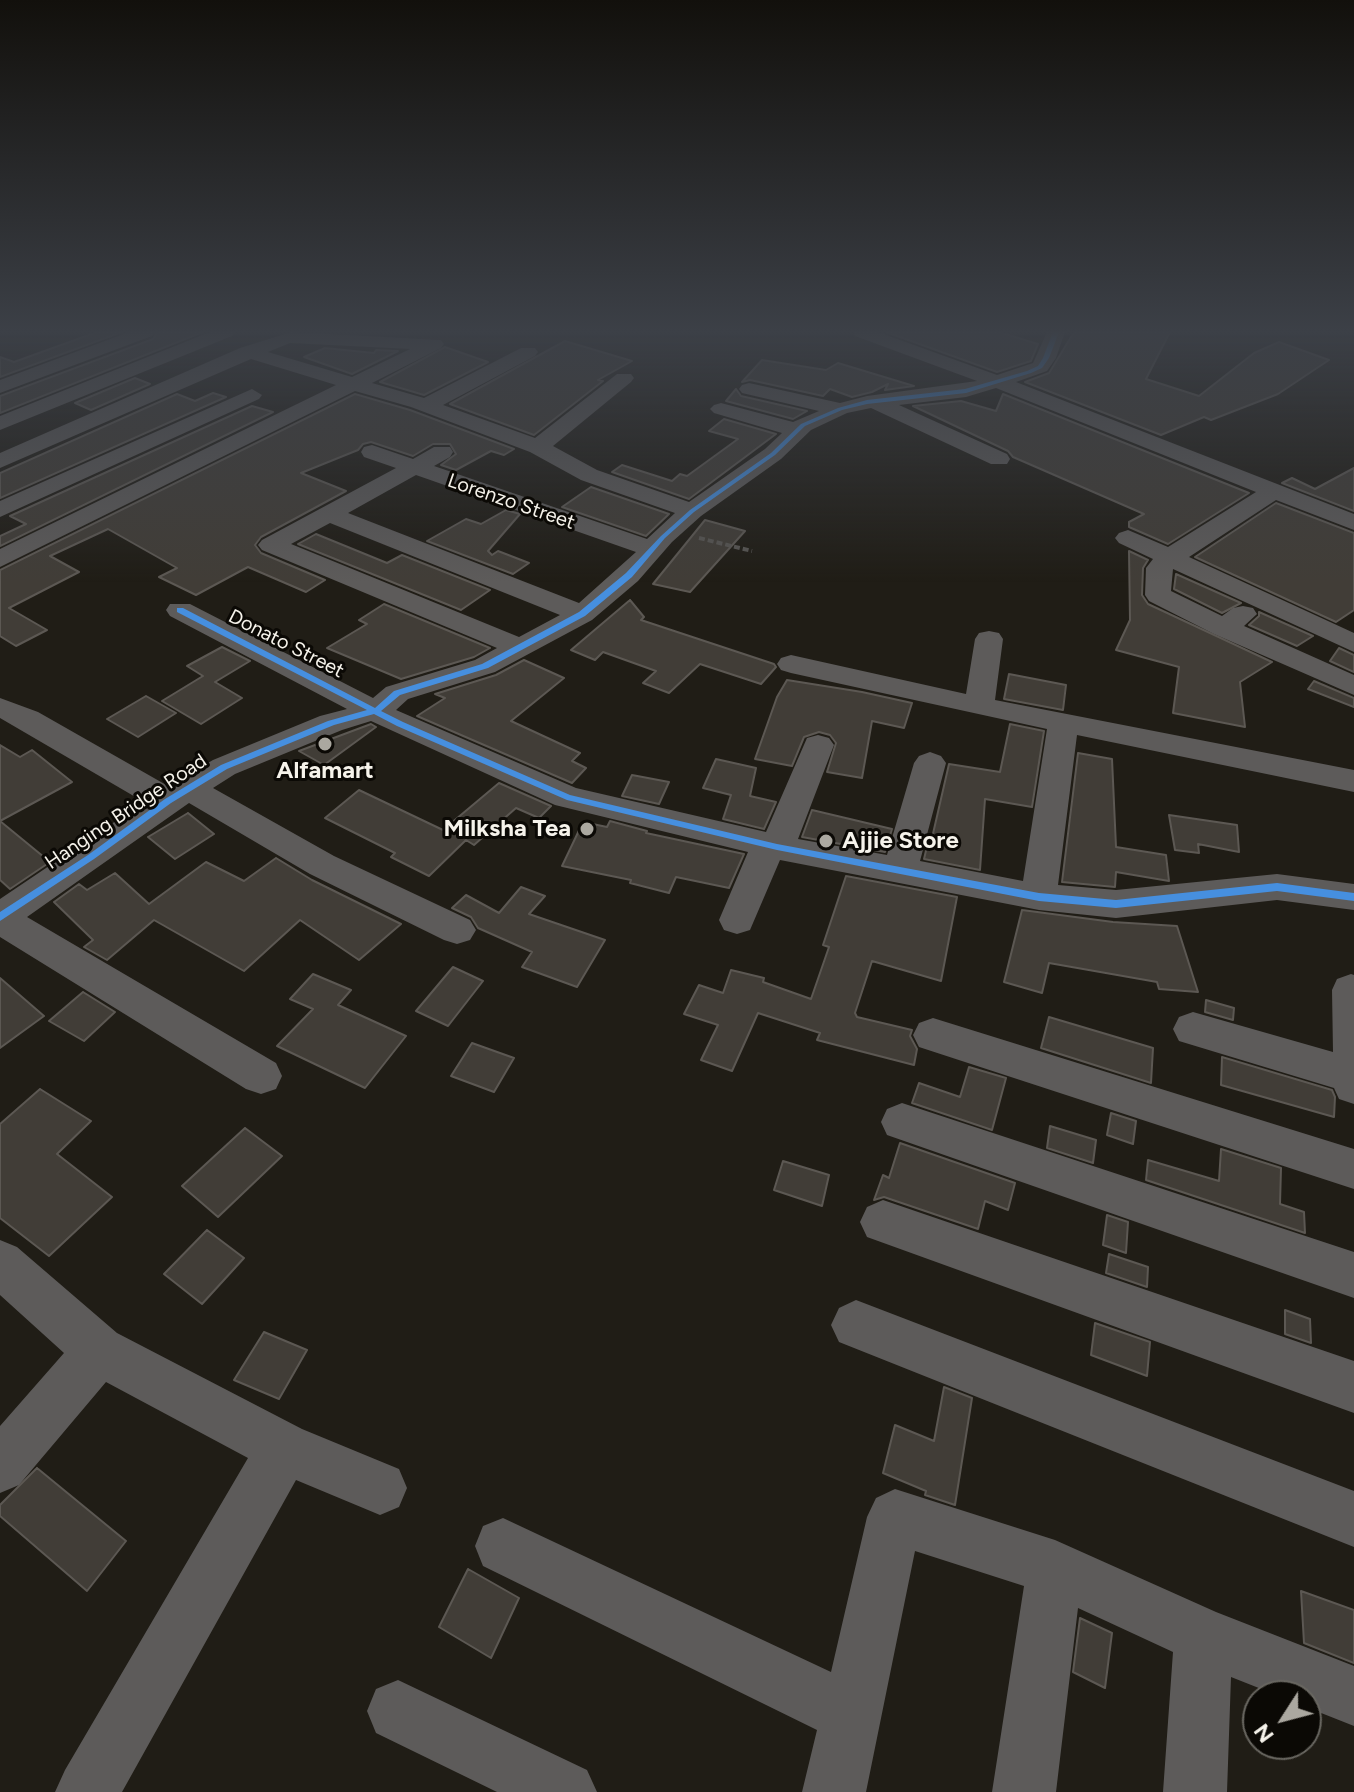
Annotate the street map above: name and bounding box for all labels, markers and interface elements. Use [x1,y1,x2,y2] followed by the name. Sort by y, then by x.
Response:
[444,469,578,535] street label: Lorenzo Street
[224,605,348,683] street label: Donato Street
[316,735,334,753] marker: Alfamart
[41,749,211,875] street label: Hanging Bridge Road
[276,757,374,785] place label: Alfamart
[443,815,571,843] place label: Milksha Tea
[578,820,596,838] marker: Milksha Tea
[842,827,959,855] place label: Ajjie Store
[817,832,835,850] marker: Ajjie Store
[1242,1680,1322,1760] north arrow
[1248,1718,1280,1748] text: N

